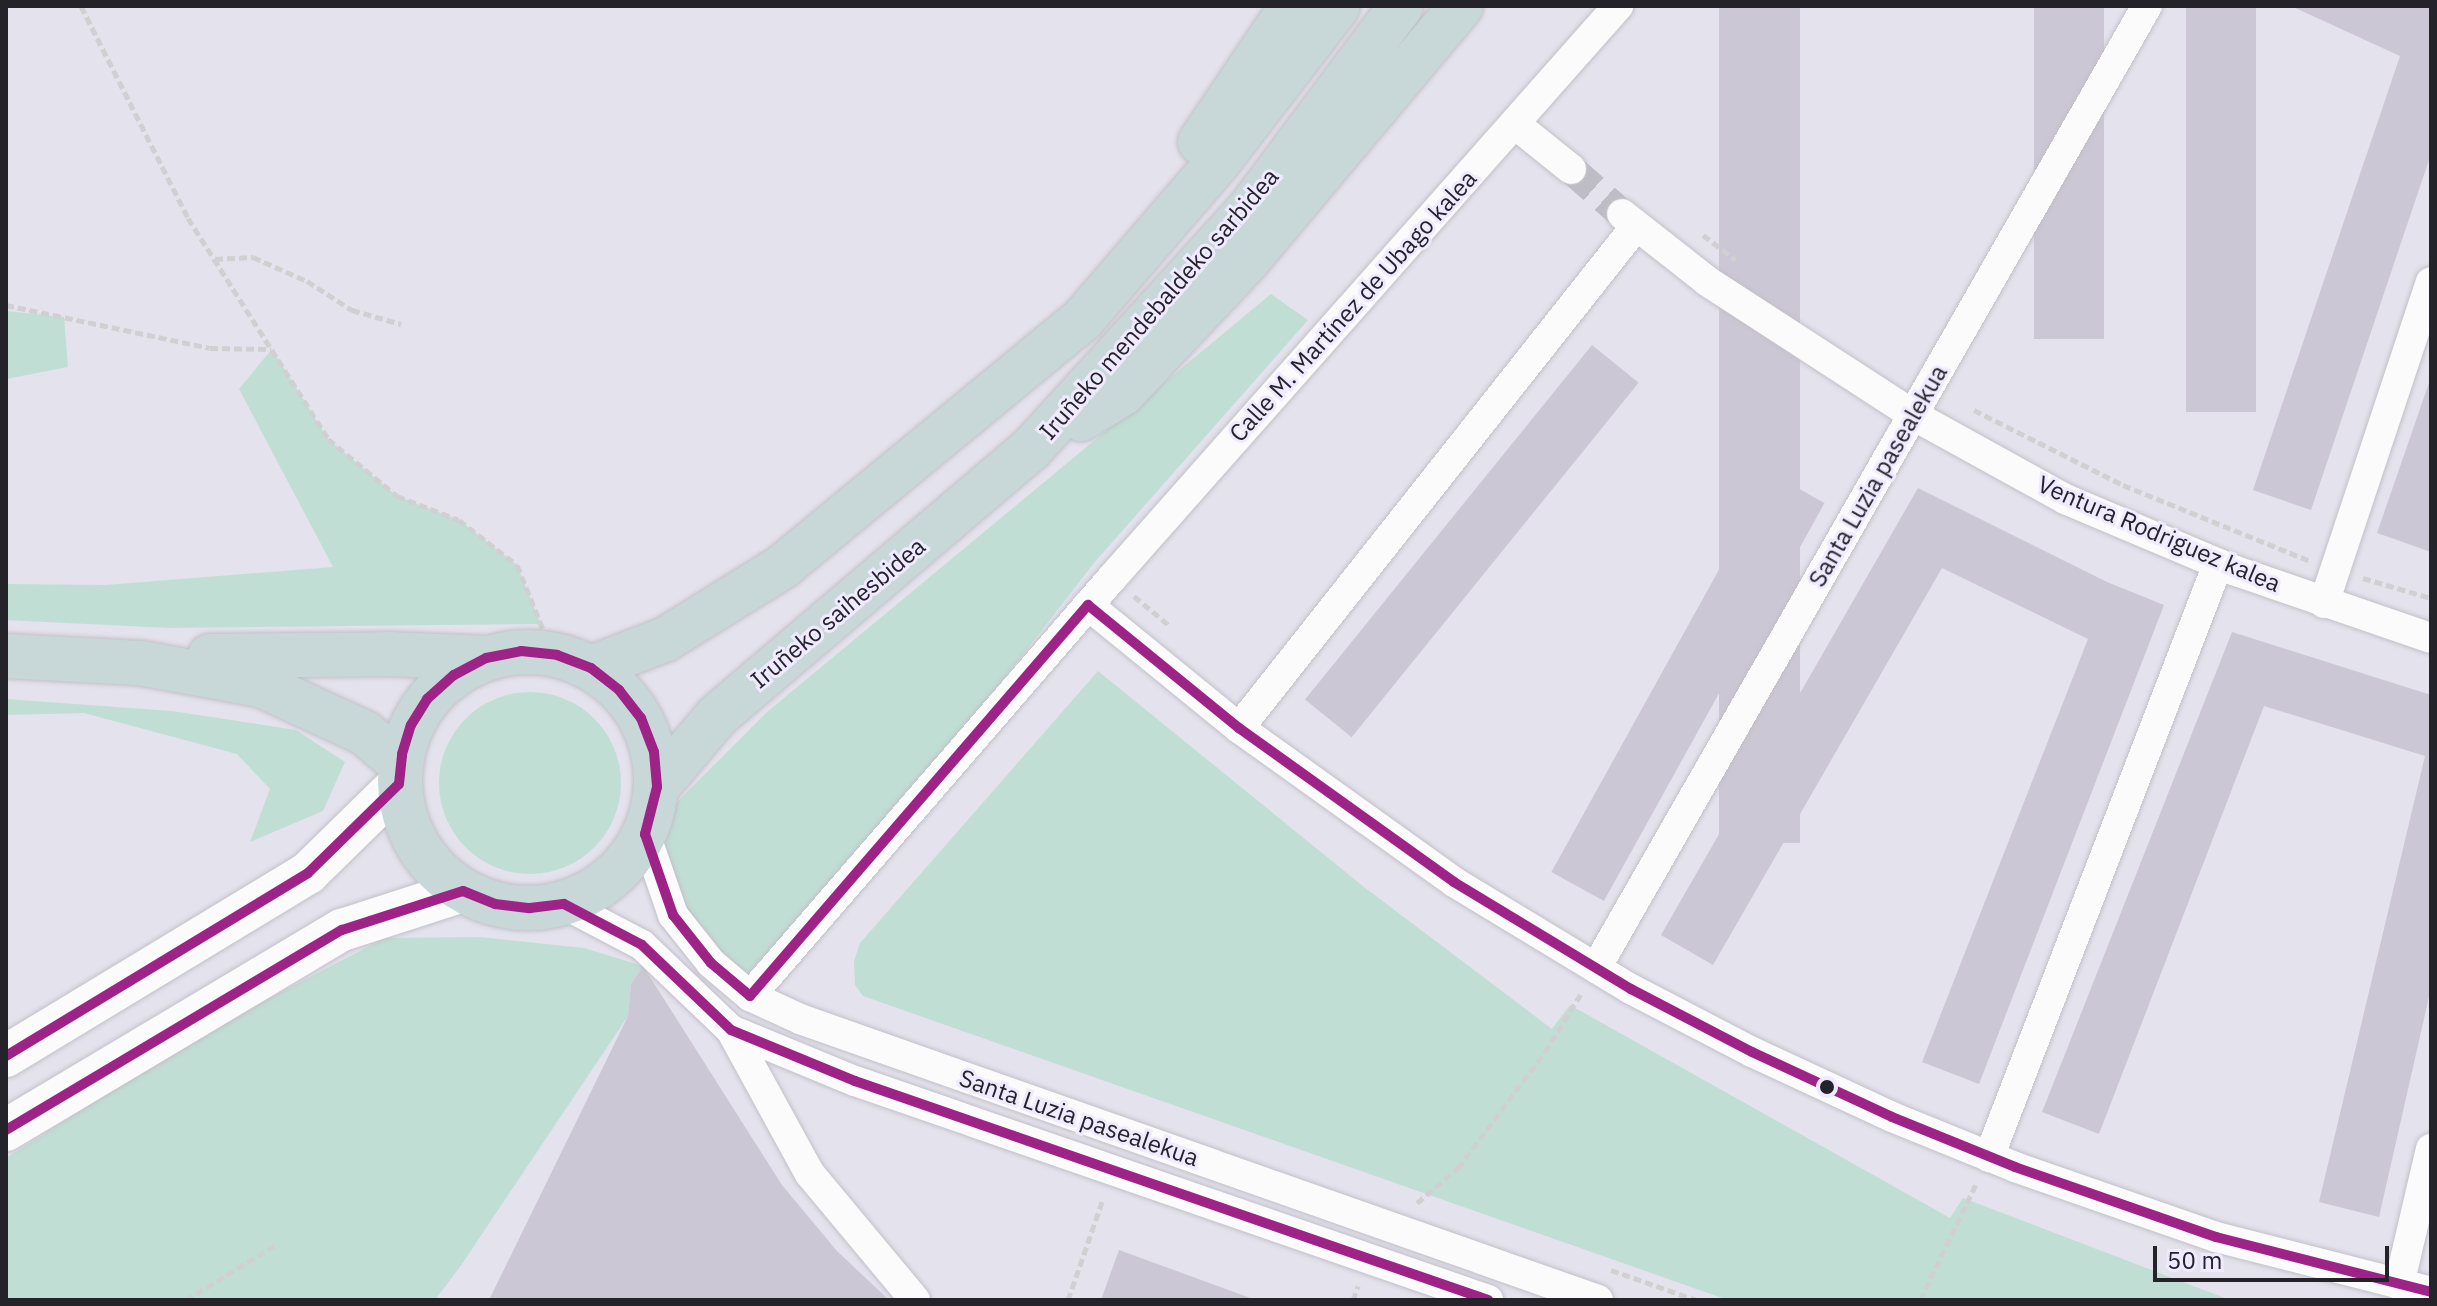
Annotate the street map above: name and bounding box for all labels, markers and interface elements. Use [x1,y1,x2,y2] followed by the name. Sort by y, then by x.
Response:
[1033,163,1285,445] street label: Iruñeko mendebaldeko sarbidea
[1223,164,1483,448] street label: Calle M. Martínez de Ubago kalea
[1803,360,1953,592] street label: Santa Luzia pasealekua
[2033,470,2285,598] street label: Ventura Rodriguez kalea
[745,532,931,694] street label: Iruñeko saihesbidea
[956,1063,1202,1173] street label: Santa Luzia pasealekua
[1819,1079,1835,1095] unlabelled marker
[2157,1230,2393,1280] scale bar
[2167,1244,2222,1276] text: 50 m

